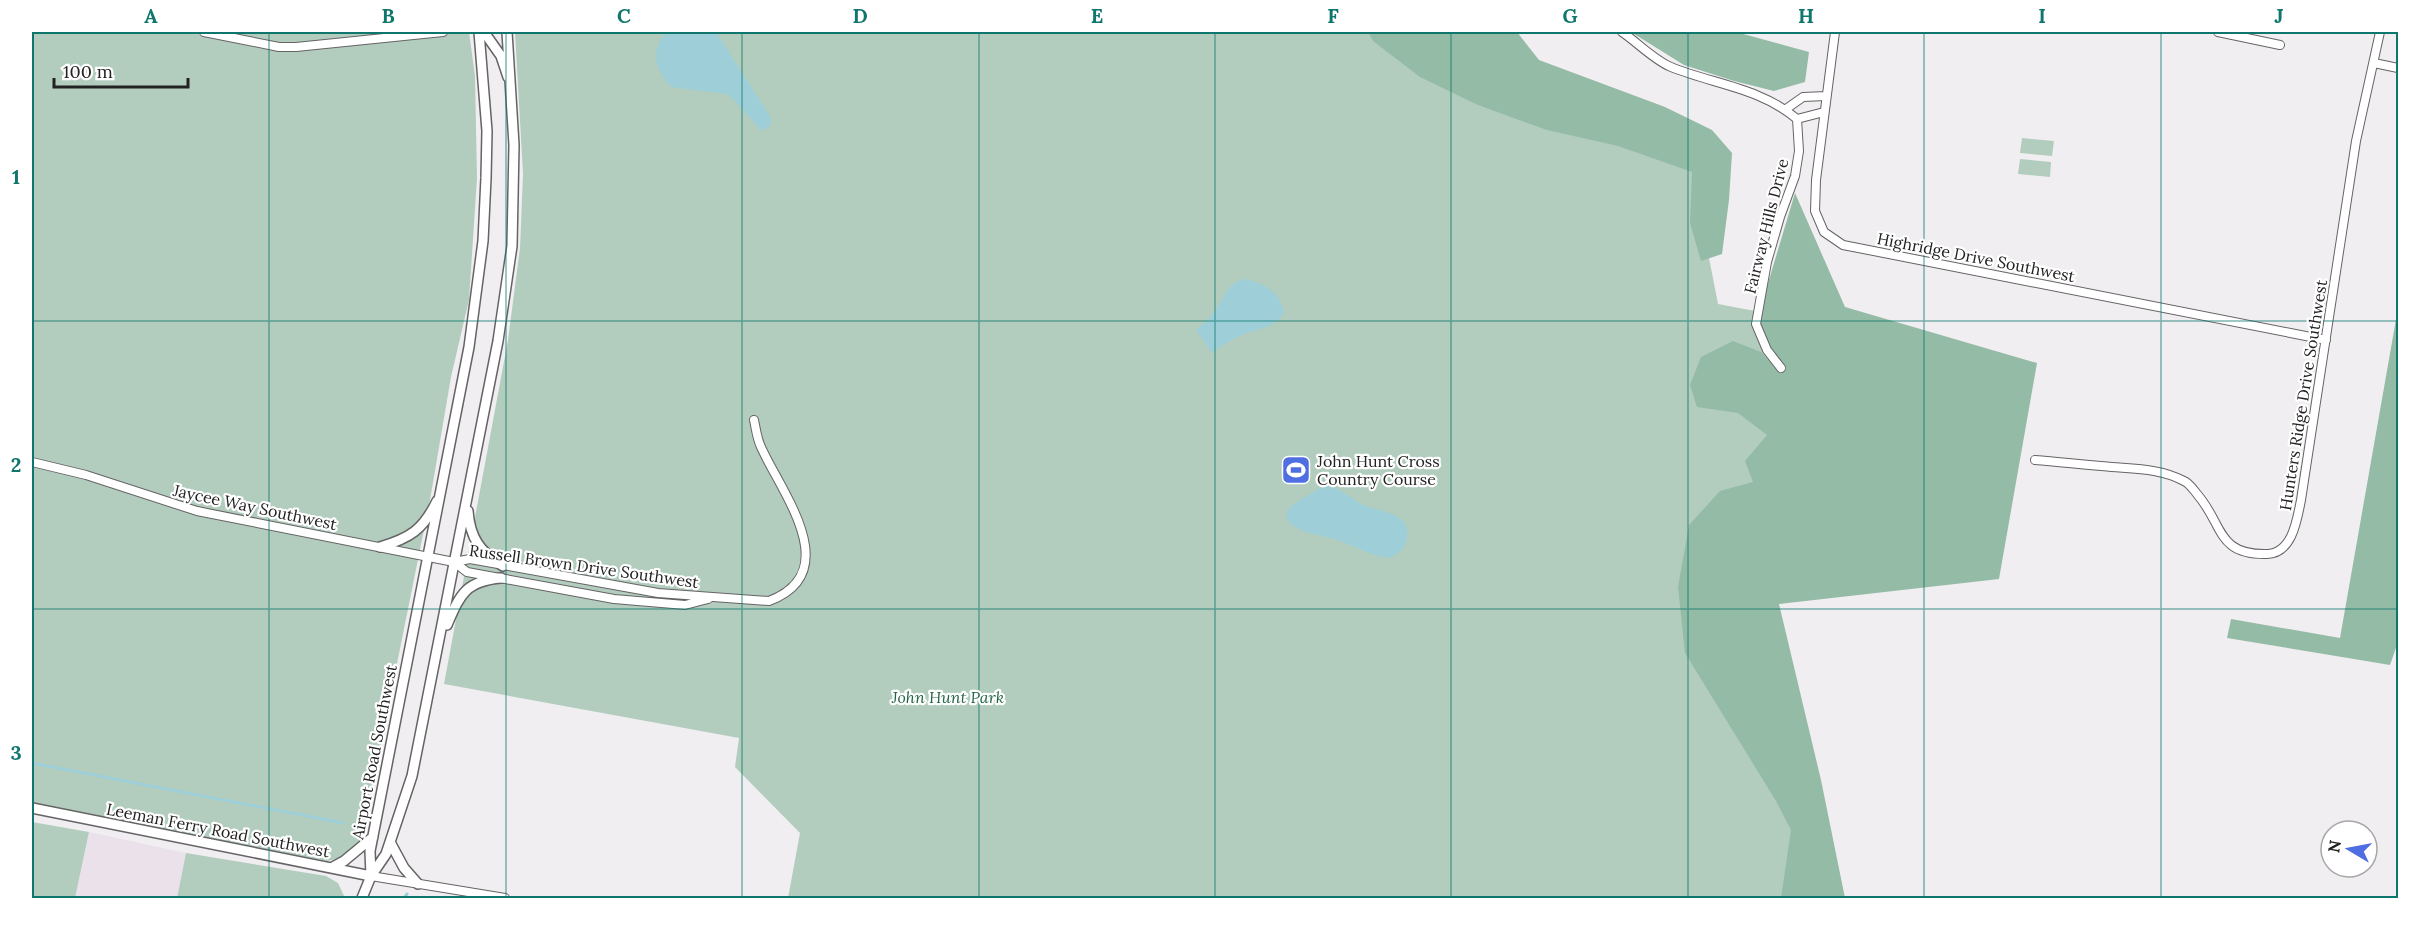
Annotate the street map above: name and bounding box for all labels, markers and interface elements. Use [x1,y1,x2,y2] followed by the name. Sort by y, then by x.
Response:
[144,3,158,28] text: A
[381,3,395,28] text: B
[617,3,631,28] text: C
[852,3,868,28] text: D
[1091,3,1103,28] text: E
[1327,3,1339,28] text: F
[1562,3,1578,28] text: G
[1798,3,1814,28] text: H
[2038,3,2046,28] text: I
[2274,3,2284,28] text: J
[54,51,188,89] scale bar
[63,60,113,83] text: 100 m
[1740,156,1793,296] street label: Fairway Hills Drive
[12,164,20,189] text: 1
[1875,228,2077,286] street label: Highridge Drive Southwest
[2275,277,2331,512] street label: Hunters Ridge Drive Southwest
[1316,451,1440,489] place label: John Hunt Cross Country Course
[11,452,21,477] text: 2
[1280,454,1312,486] sports icon: John Hunt Cross Country Course
[170,480,339,534] street label: Jaycee Way Southwest
[468,540,701,592] street label: Russell Brown Drive Southwest
[347,662,401,842] street label: Airport Road Southwest
[891,687,1004,707] park label: John Hunt Park
[10,740,22,765] text: 3
[105,799,332,862] street label: Leeman Ferry Road Southwest
[2319,819,2379,879] north arrow
[2323,839,2345,854] text: N

